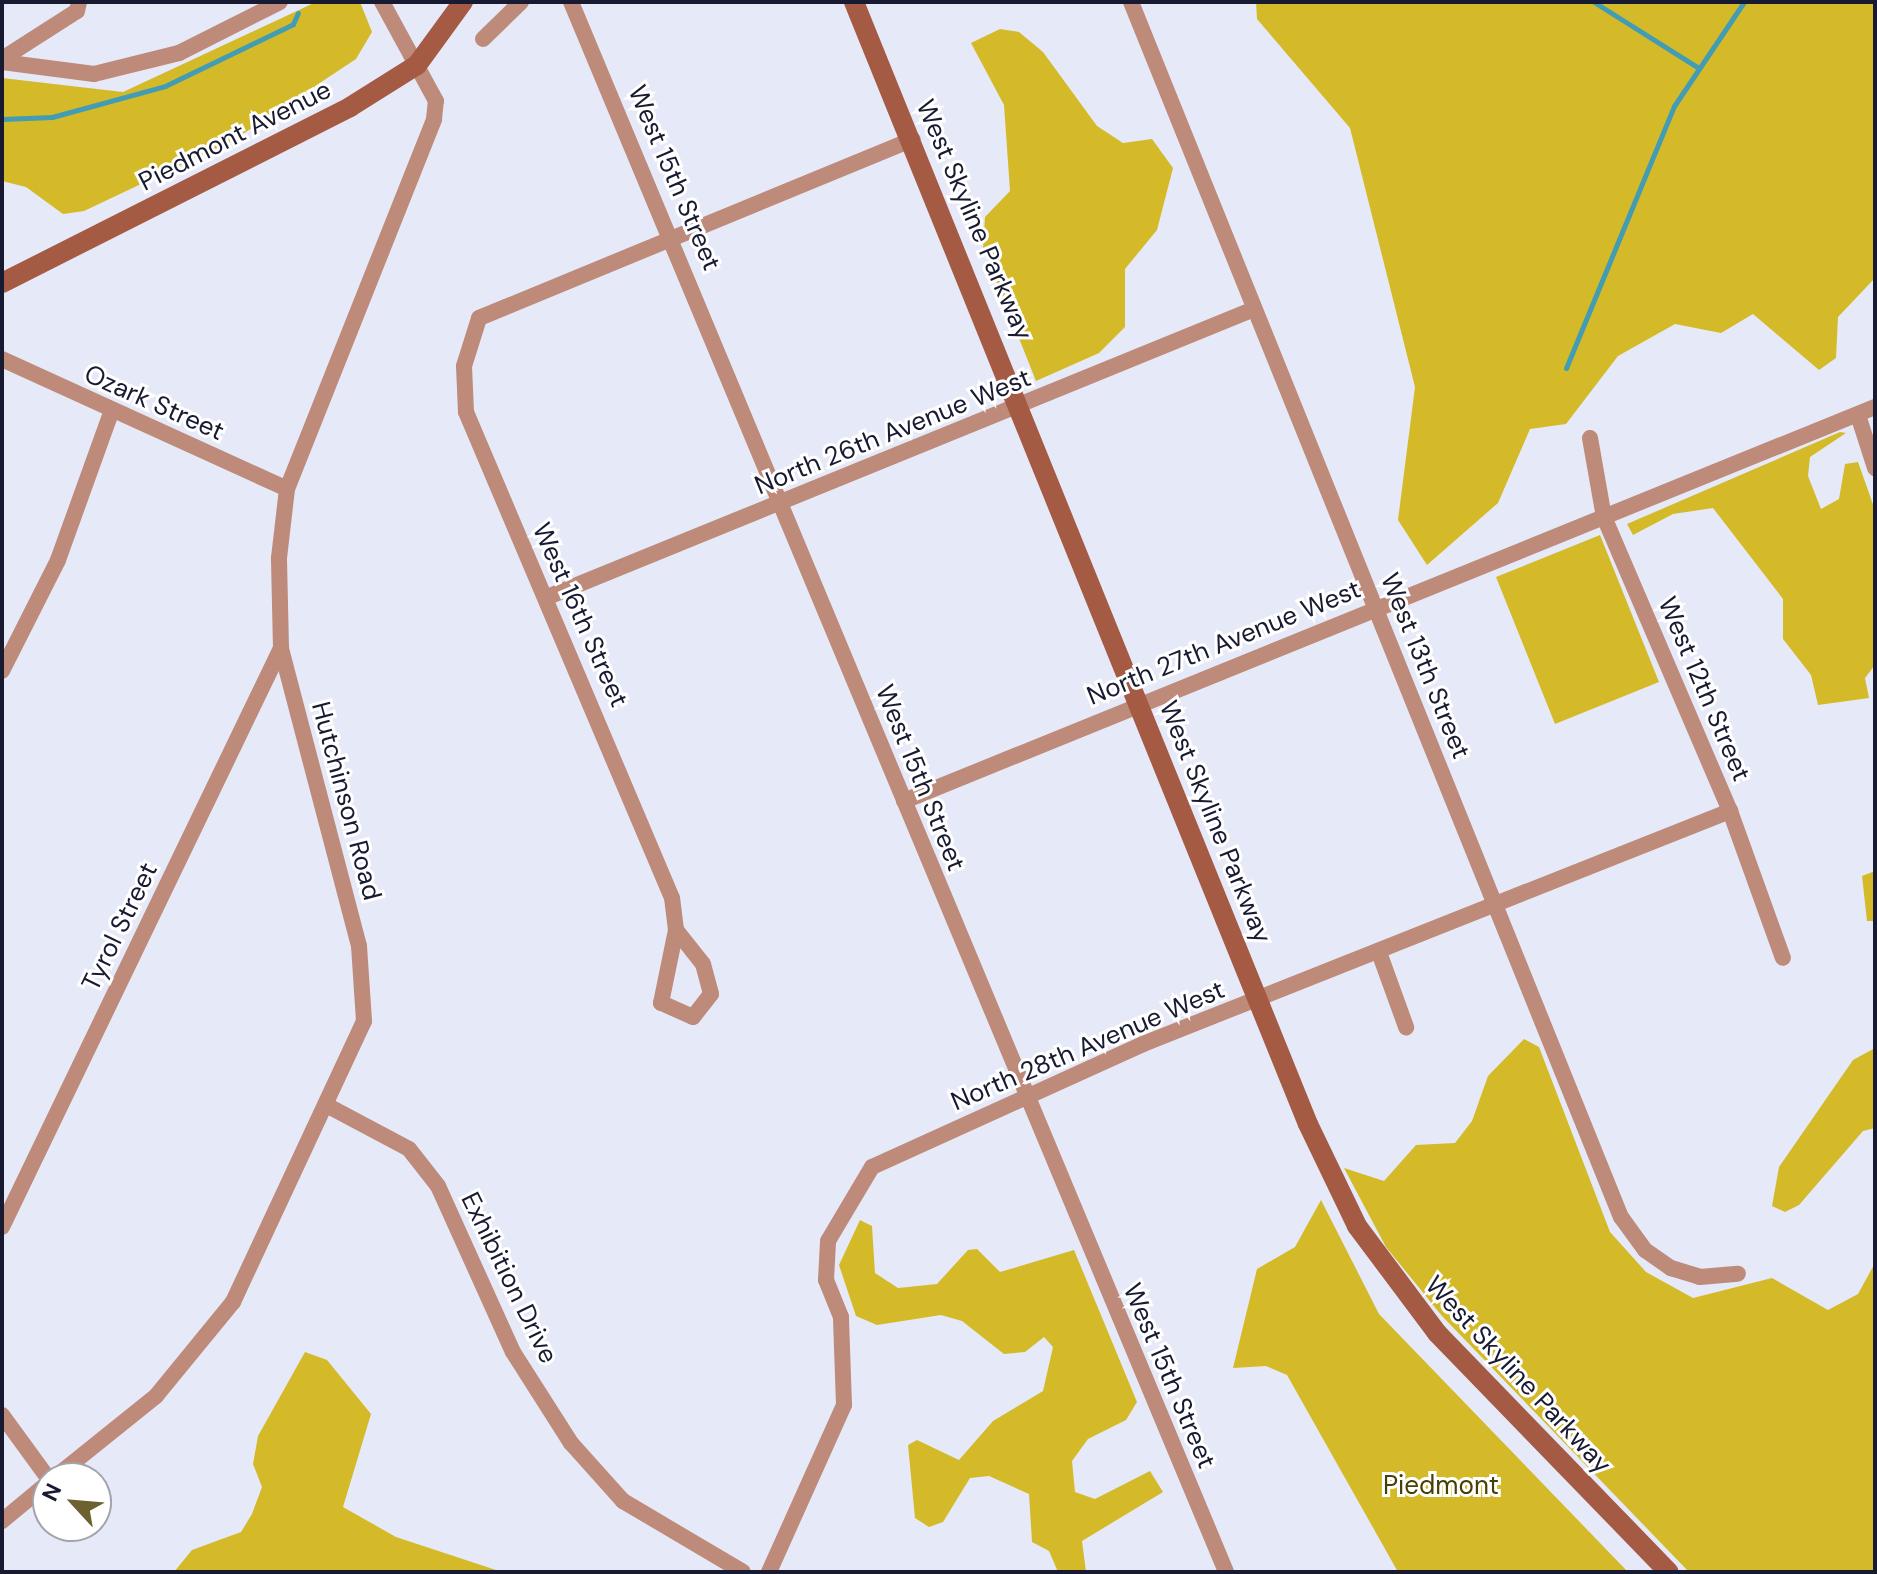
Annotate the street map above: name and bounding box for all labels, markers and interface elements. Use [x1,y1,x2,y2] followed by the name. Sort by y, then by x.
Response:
[134,74,336,198] street label: Piedmont Avenue
[621,81,727,275] street label: West 15th Street
[909,95,1039,345] street label: West Skyline Parkway
[79,358,229,448] street label: Ozark Street
[750,362,1036,502] street label: North 26th Avenue West
[525,518,635,712] street label: West 16th Street
[1374,569,1476,763] street label: West 13th Street
[1083,574,1365,712] street label: North 27th Avenue West
[1651,592,1757,786] street label: West 12th Street
[868,680,972,876] street label: West 15th Street
[1152,696,1278,948] street label: West Skyline Parkway
[304,698,388,904] street label: Hutchinson Road
[76,858,164,996] street label: Tyrol Street
[947,974,1229,1118] street label: North 28th Avenue West
[454,1187,564,1369] street label: Exhibition Drive
[1418,1270,1618,1480] street label: West Skyline Parkway
[1116,1279,1222,1473] street label: West 15th Street
[32,1462,112,1542] north arrow
[1383,1470,1499,1502] park label: Piedmont
[35,1479,68,1506] text: N

